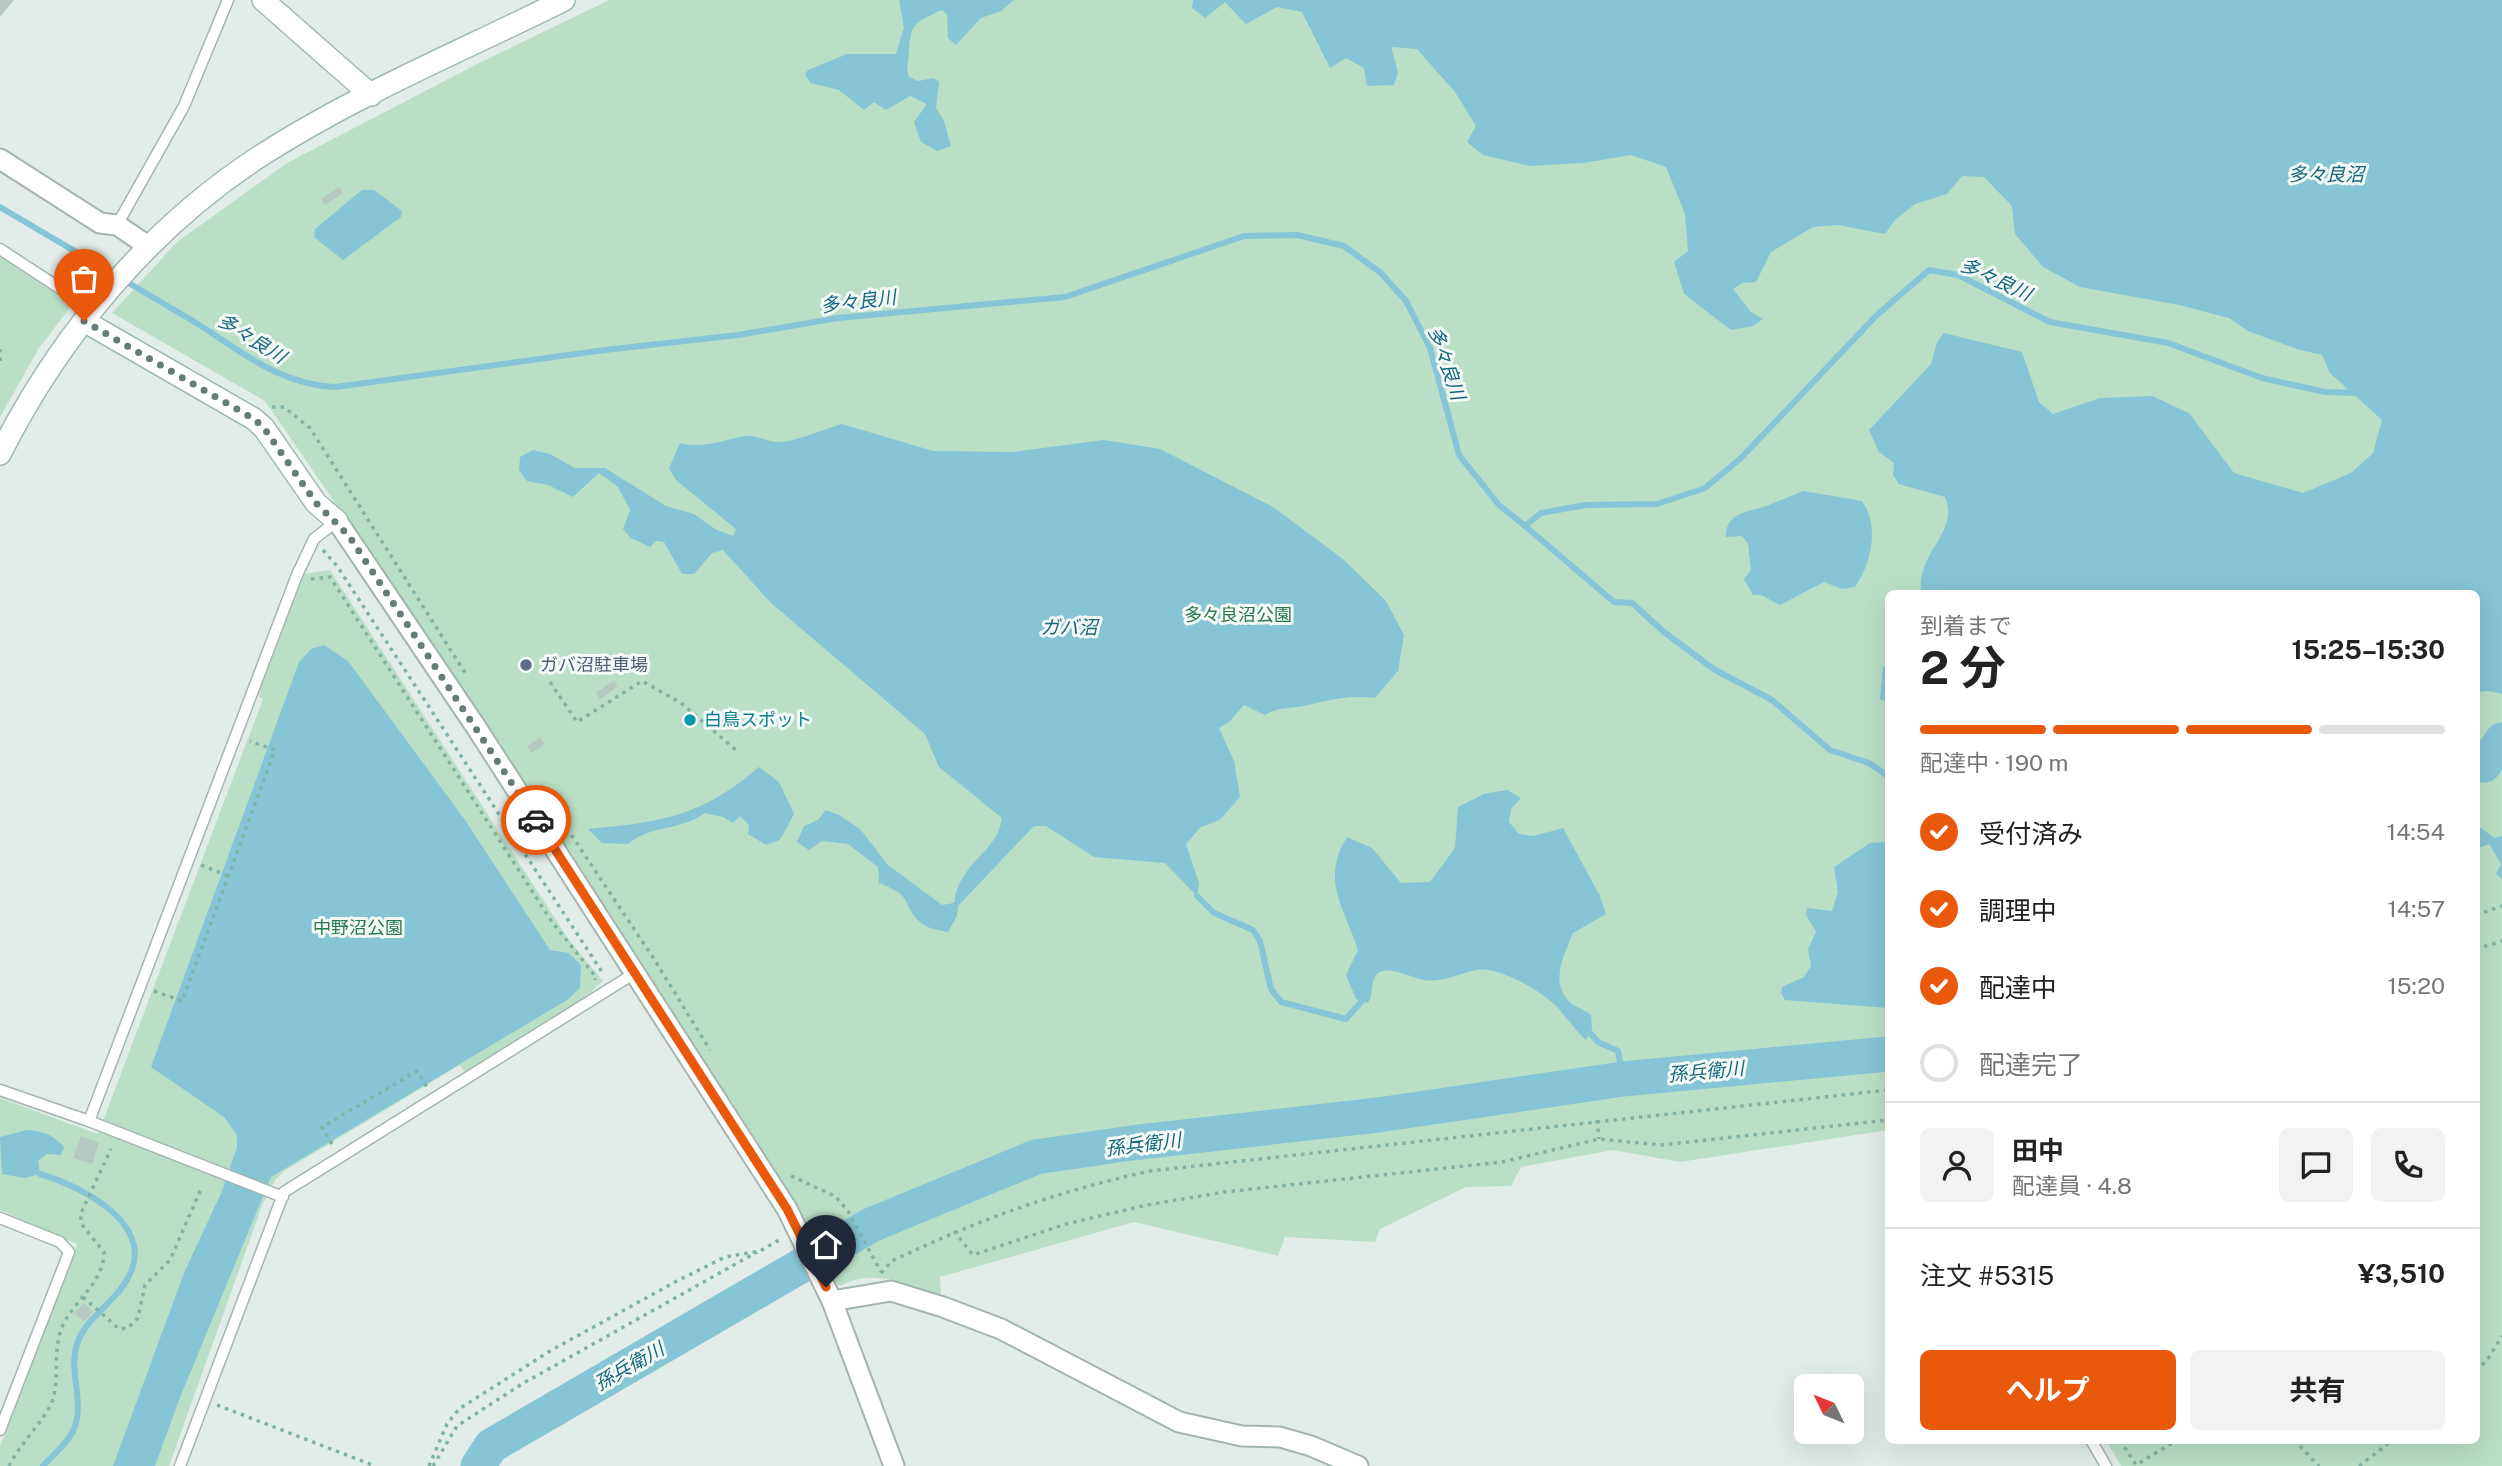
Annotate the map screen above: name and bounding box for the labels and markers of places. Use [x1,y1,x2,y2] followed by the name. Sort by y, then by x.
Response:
[54,249,114,321] pin
[540,654,648,675] place label: ガバ沼駐車場
[518,657,534,673] marker: ガバ沼駐車場
[704,709,812,730] place label: 白鳥スポット
[682,712,698,728] marker: 白鳥スポット
[796,1215,856,1287] pin

